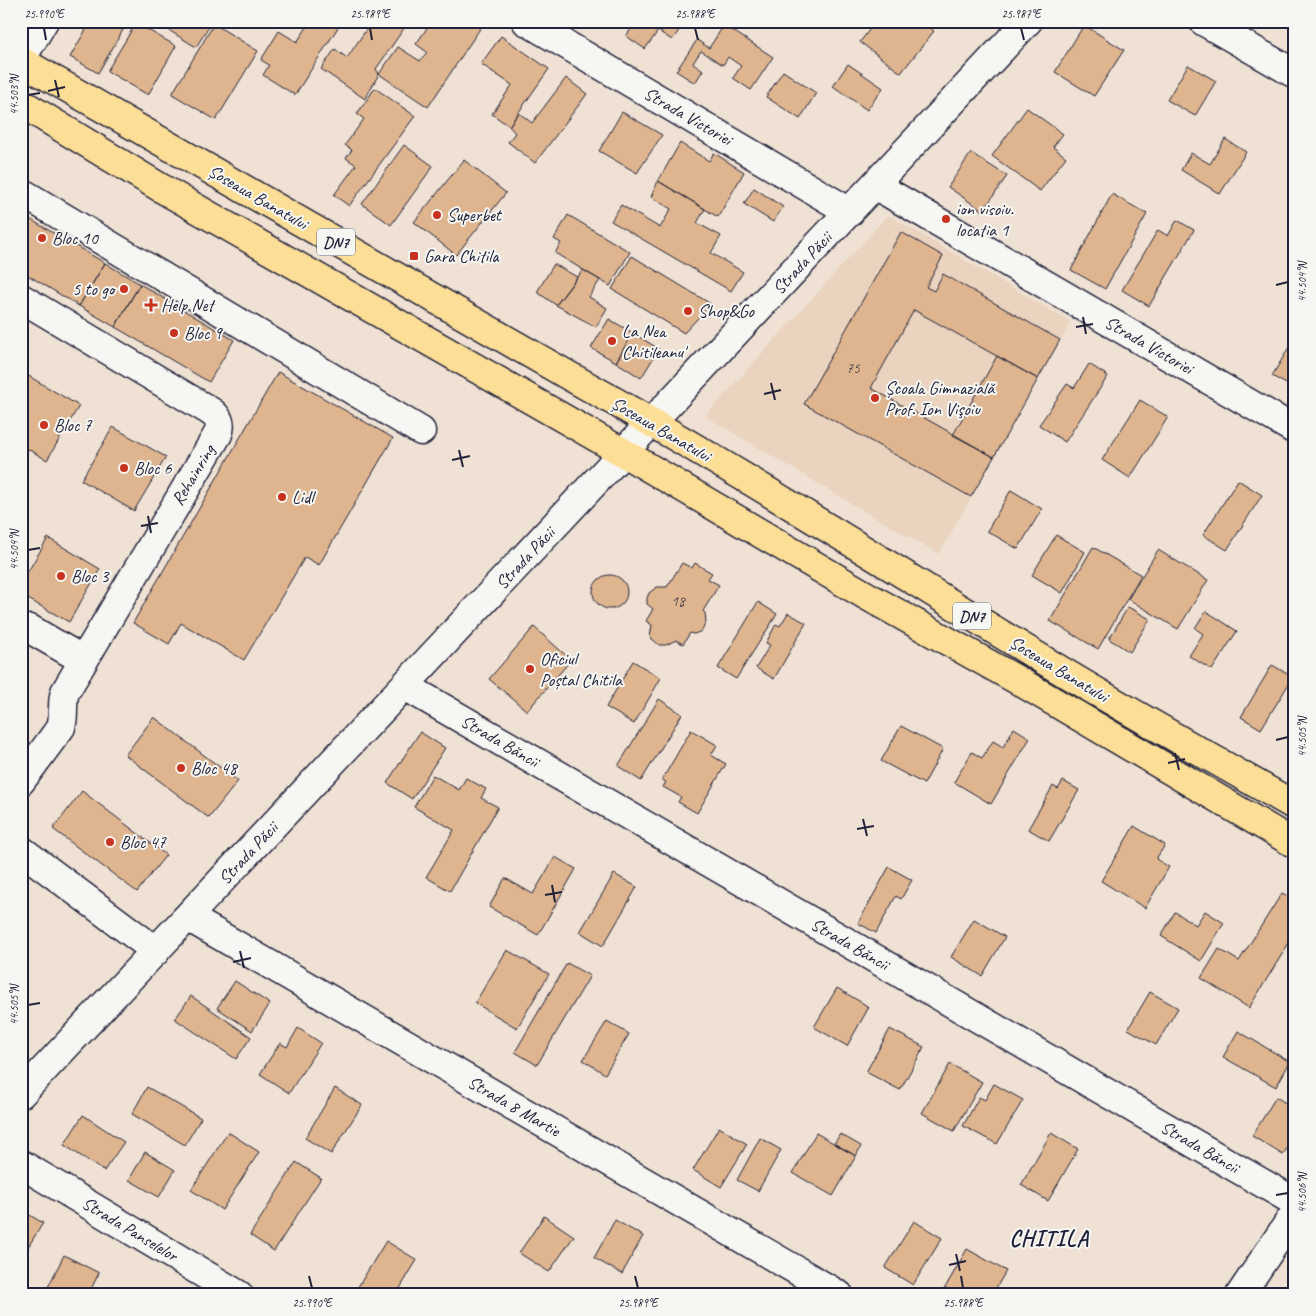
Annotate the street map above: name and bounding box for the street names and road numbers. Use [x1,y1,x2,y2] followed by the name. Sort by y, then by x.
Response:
[640,82,738,151] street label: Strada Victoriei
[204,160,314,236] street label: Șoseaua Banatului
[768,225,838,299] street label: Strada Păcii
[317,228,355,256] road number: DN7
[1101,311,1199,380] street label: Strada Victoriei
[607,392,717,468] street label: Șoseaua Banatului
[166,439,220,509] street label: Rehainring
[491,520,561,594] street label: Strada Păcii
[953,602,991,630] road number: DN7
[1006,631,1115,708] street label: Șoseaua Banatului
[457,710,545,773] street label: Strada Băncii
[214,815,284,889] street label: Strada Păcii
[807,913,895,976] street label: Strada Băncii
[464,1071,565,1142] street label: Strada 8 Martie
[1157,1116,1245,1179] street label: Strada Băncii
[78,1192,183,1267] street label: Strada Panselelor

